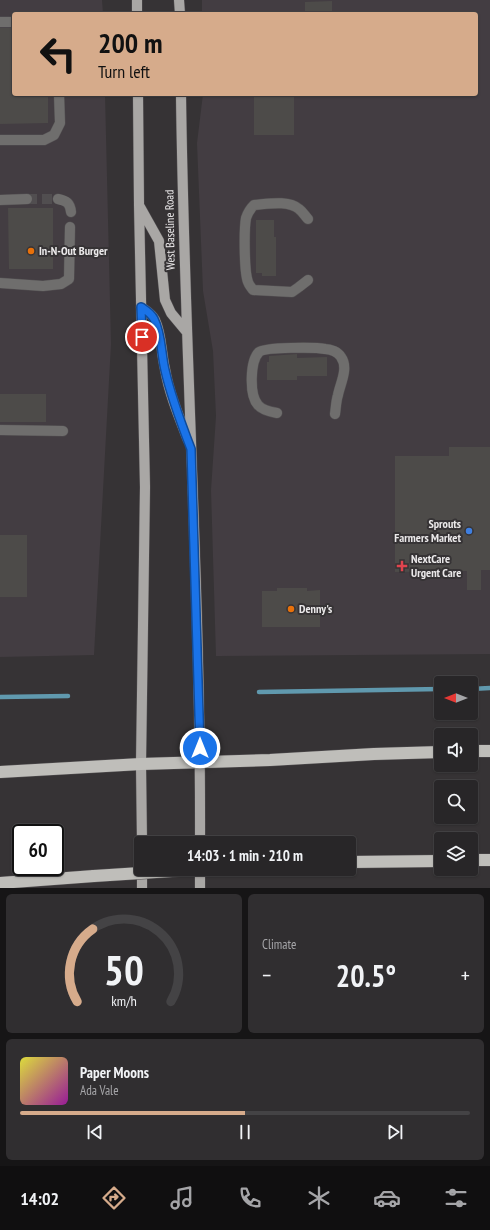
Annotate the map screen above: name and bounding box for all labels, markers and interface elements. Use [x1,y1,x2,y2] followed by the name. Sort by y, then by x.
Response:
[98,24,162,61] text: 200 m
[32,28,84,80] icon: left
[98,60,150,83] text: Turn left
[161,190,178,270] street label: West Baseline Road
[39,243,108,258] place label: In-N-Out Burger
[26,246,36,256] marker: In-N-Out Burger
[125,320,159,354] pin
[131,326,153,348] icon: arrive
[394,516,461,545] place label: Sprouts Farmers Market
[464,526,474,536] marker: Sprouts Farmers Market
[411,551,461,580] place label: NextCare Urgent Care
[396,560,408,572] marker: NextCare Urgent Care
[299,601,332,616] place label: Denny's
[286,604,296,614] marker: Denny's
[434,676,478,720] north arrow
[434,676,478,876] map controls
[179,727,221,769] position arrow
[434,728,478,772] button: sound
[434,780,478,824] button: search
[12,824,64,876] speed limit sign: 60
[434,832,478,876] button: layers
[187,846,303,865] text: 14:03 · 1 min · 210 m
[262,936,296,953] text: Climate
[104,942,144,995] text: 50
[336,956,396,995] text: 20.5°
[262,961,271,989] text: −
[461,961,470,989] text: +
[111,990,137,1009] text: km/h
[80,1063,149,1082] text: Paper Moons
[80,1082,119,1099] text: Ada Vale
[84,1121,106,1143] icon: previous
[234,1121,256,1143] icon: pause
[384,1121,406,1143] icon: next
[100,1184,128,1212] icon: directions
[168,1184,196,1212] icon: music
[236,1184,264,1212] icon: phone
[305,1184,333,1212] icon: climate
[373,1184,401,1212] icon: car
[442,1184,470,1212] icon: filters
[20,1187,59,1210] text: 14:02

